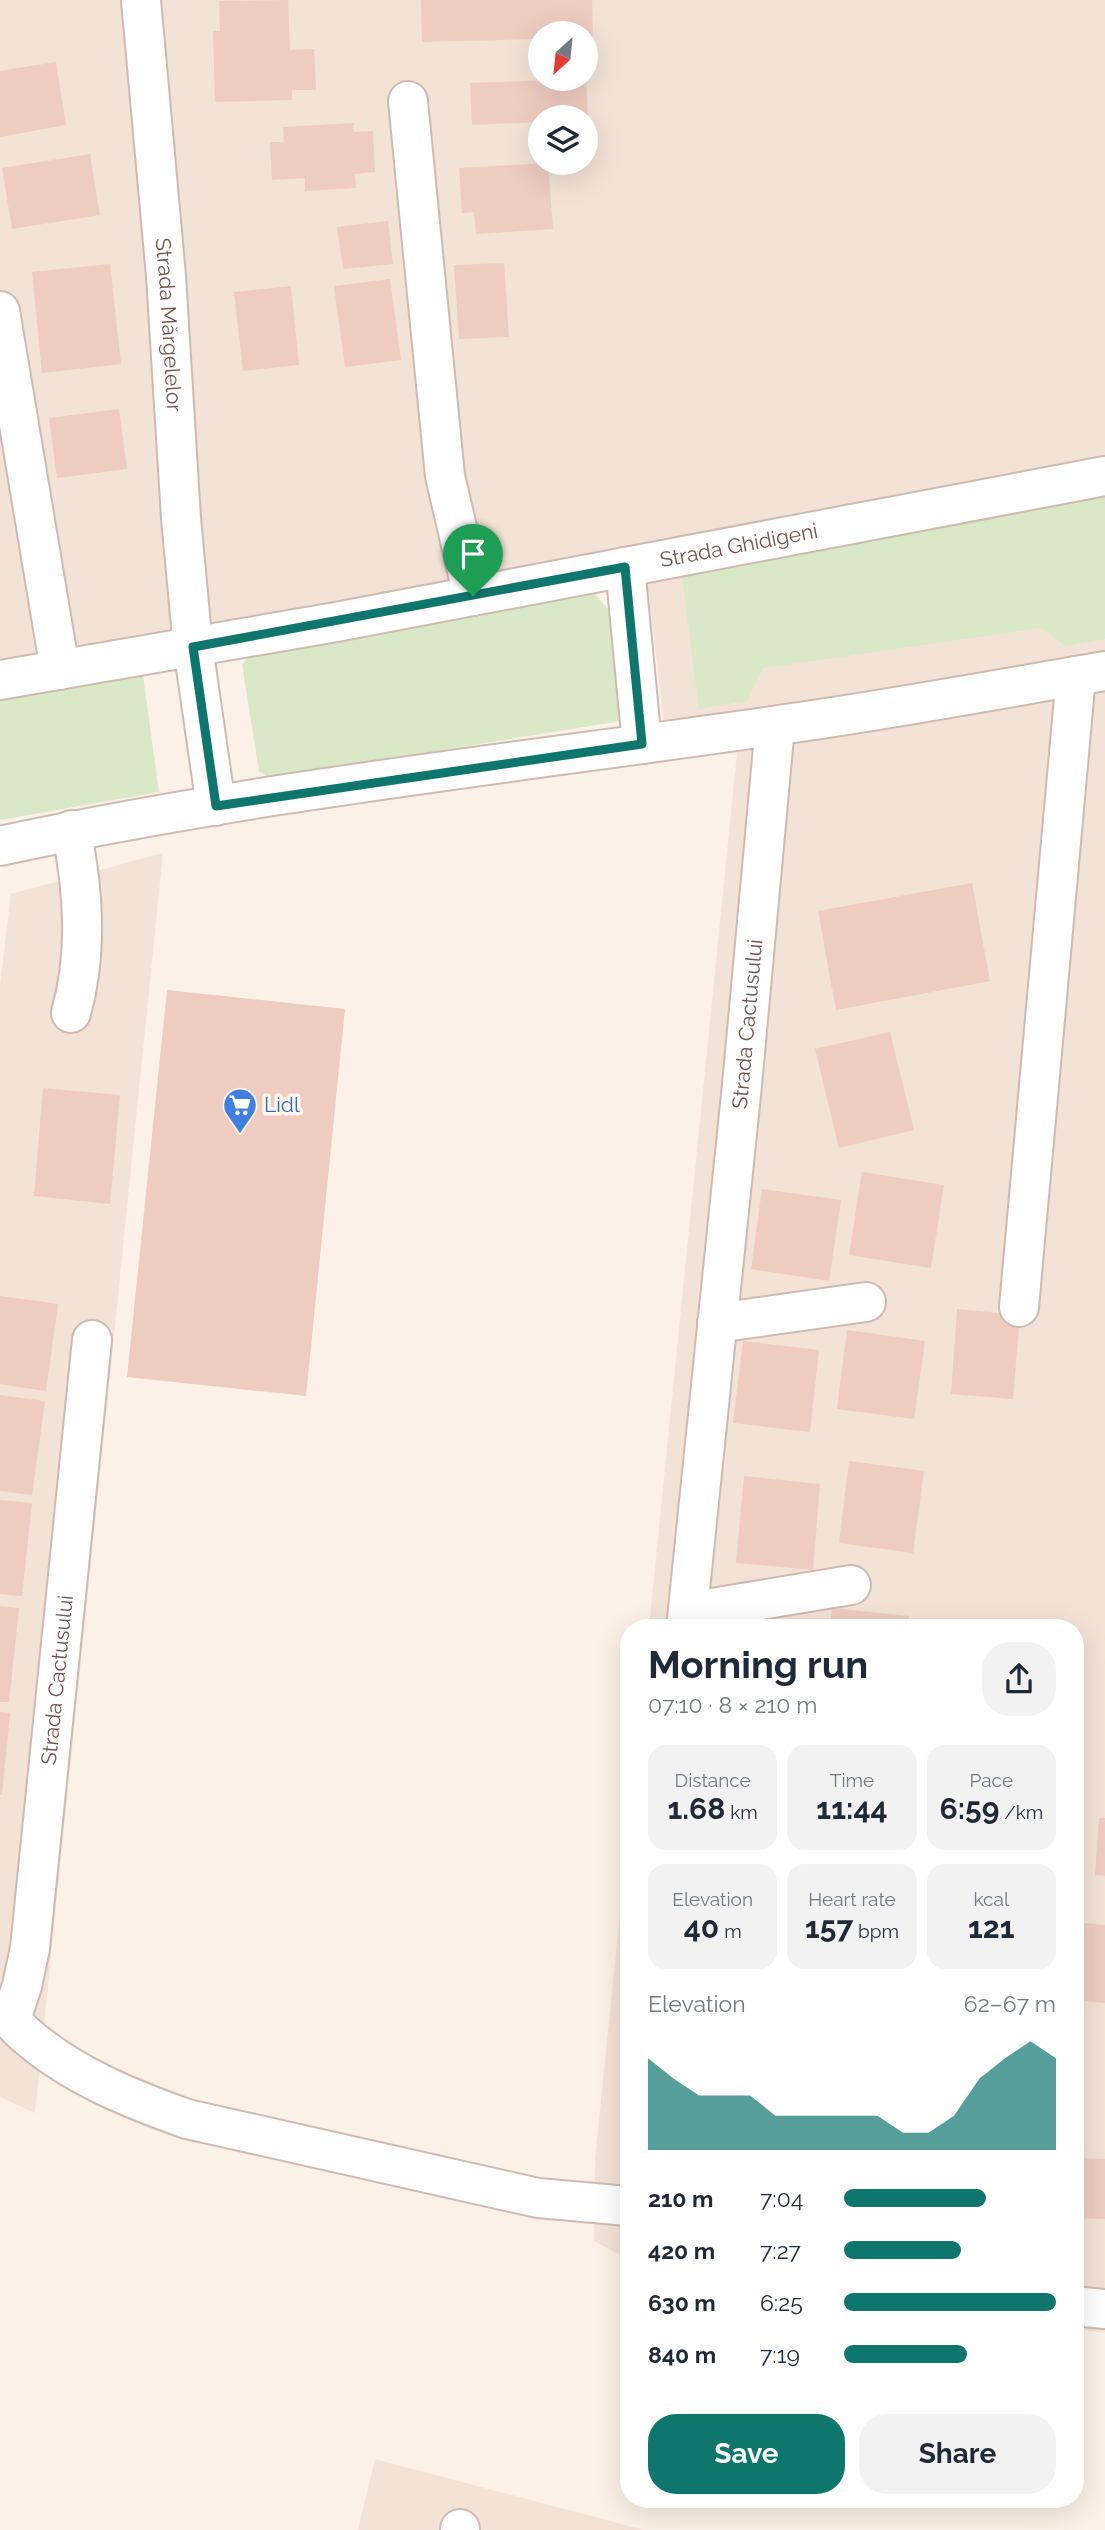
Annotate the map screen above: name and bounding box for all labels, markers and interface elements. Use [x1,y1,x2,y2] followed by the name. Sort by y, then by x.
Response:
[528,21,598,91] north arrow
[528,21,598,175] map controls
[528,105,598,175] button: layers
[151,237,187,413] street label: Strada Mărgelelor
[658,518,820,572] street label: Strada Ghidigeni
[443,524,503,596] pin
[454,535,492,573] icon: arrive
[727,938,767,1110] street label: Strada Cactusului
[221,1086,259,1135] supermarket icon: Lidl
[264,1092,300,1117] place label: Lidl
[36,1594,78,1766] street label: Strada Cactusului
[648,1642,868,1687] text: Morning run
[982,1642,1056,1716] button: share
[648,1691,817,1718] text: 07:10 · 8 × 210 m
[675,1769,751,1791] text: Distance
[830,1769,874,1791] text: Time
[970,1769,1013,1791] text: Pace
[668,1791,725,1826] text: 1.68
[816,1791,888,1826] text: 11:44
[939,1791,999,1826] text: 6:59
[725,1801,758,1823] text: km
[999,1801,1043,1823] text: /km
[672,1888,753,1910] text: Elevation
[808,1888,896,1910] text: Heart rate
[974,1888,1009,1910] text: kcal
[684,1910,719,1945] text: 40
[805,1910,853,1945] text: 157
[968,1910,1015,1945] text: 121
[719,1920,742,1942] text: m
[853,1920,899,1942] text: bpm
[648,1990,746,2017] text: Elevation
[964,1990,1056,2017] text: 62–67 m
[648,2185,713,2212] text: 210 m
[760,2185,803,2212] text: 7:04
[648,2237,715,2264] text: 420 m
[760,2237,801,2264] text: 7:27
[648,2289,716,2316] text: 630 m
[760,2289,803,2316] text: 6:25
[648,2341,716,2368] text: 840 m
[760,2341,800,2368] text: 7:19
[648,2414,845,2494] button: Save
[859,2414,1056,2494] button: Share

